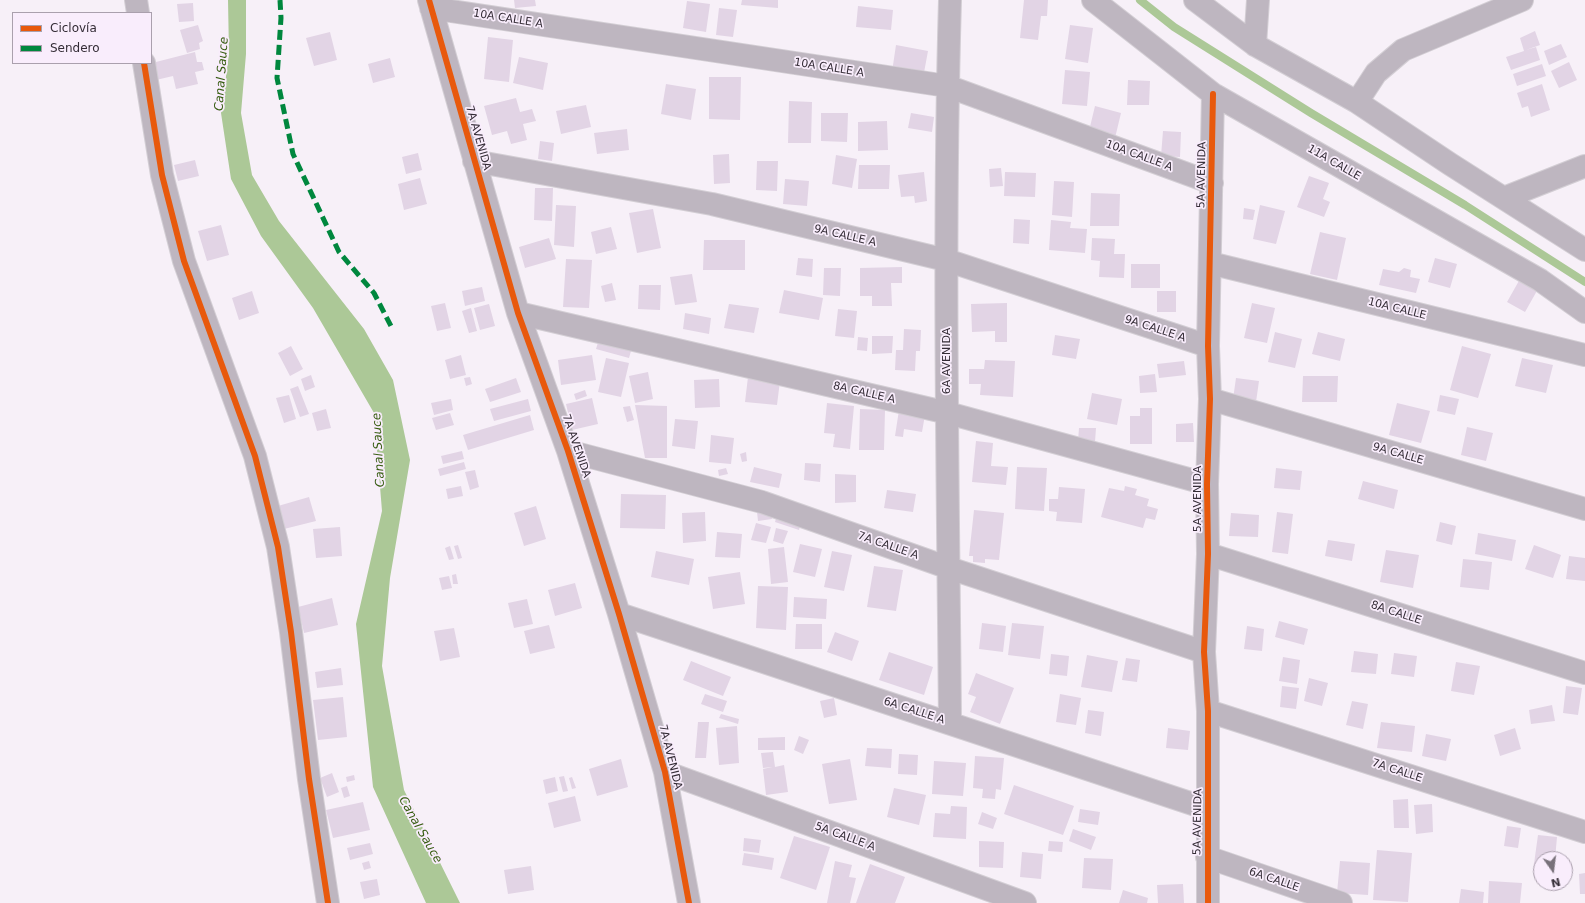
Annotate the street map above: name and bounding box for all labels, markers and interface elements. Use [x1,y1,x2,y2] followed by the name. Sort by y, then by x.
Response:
[472,7,544,31] street label: 10A CALLE A
[12,12,152,64] legend
[50,21,97,35] text: Ciclovía
[212,36,232,112] water label: Canal Sauce
[50,41,100,55] text: Sendero
[793,56,865,80] street label: 10A CALLE A
[462,104,494,172] street label: 7A AVENIDA
[1104,138,1174,174] street label: 10A CALLE A
[1195,142,1209,208] street label: 5A AVENIDA
[1305,142,1363,184] street label: 11A CALLE
[813,222,877,250] street label: 9A CALLE A
[1367,295,1427,323] street label: 10A CALLE
[1123,313,1187,345] street label: 9A CALLE A
[940,328,954,394] street label: 6A AVENIDA
[832,379,896,407] street label: 8A CALLE A
[370,412,388,488] water label: Canal Sauce
[559,412,593,480] street label: 7A AVENIDA
[1371,440,1425,468] street label: 9A CALLE
[1191,466,1205,532] street label: 5A AVENIDA
[856,529,920,563] street label: 7A CALLE A
[1369,599,1423,627] street label: 8A CALLE
[882,695,946,727] street label: 6A CALLE A
[656,723,684,791] street label: 7A AVENIDA
[1370,757,1424,785] street label: 7A CALLE
[1191,789,1205,855] street label: 5A AVENIDA
[395,794,445,866] water label: Canal Sauce
[813,820,877,854] street label: 5A CALLE A
[1533,851,1573,891] north arrow
[1247,865,1301,895] street label: 6A CALLE
[1550,875,1562,890] text: N

